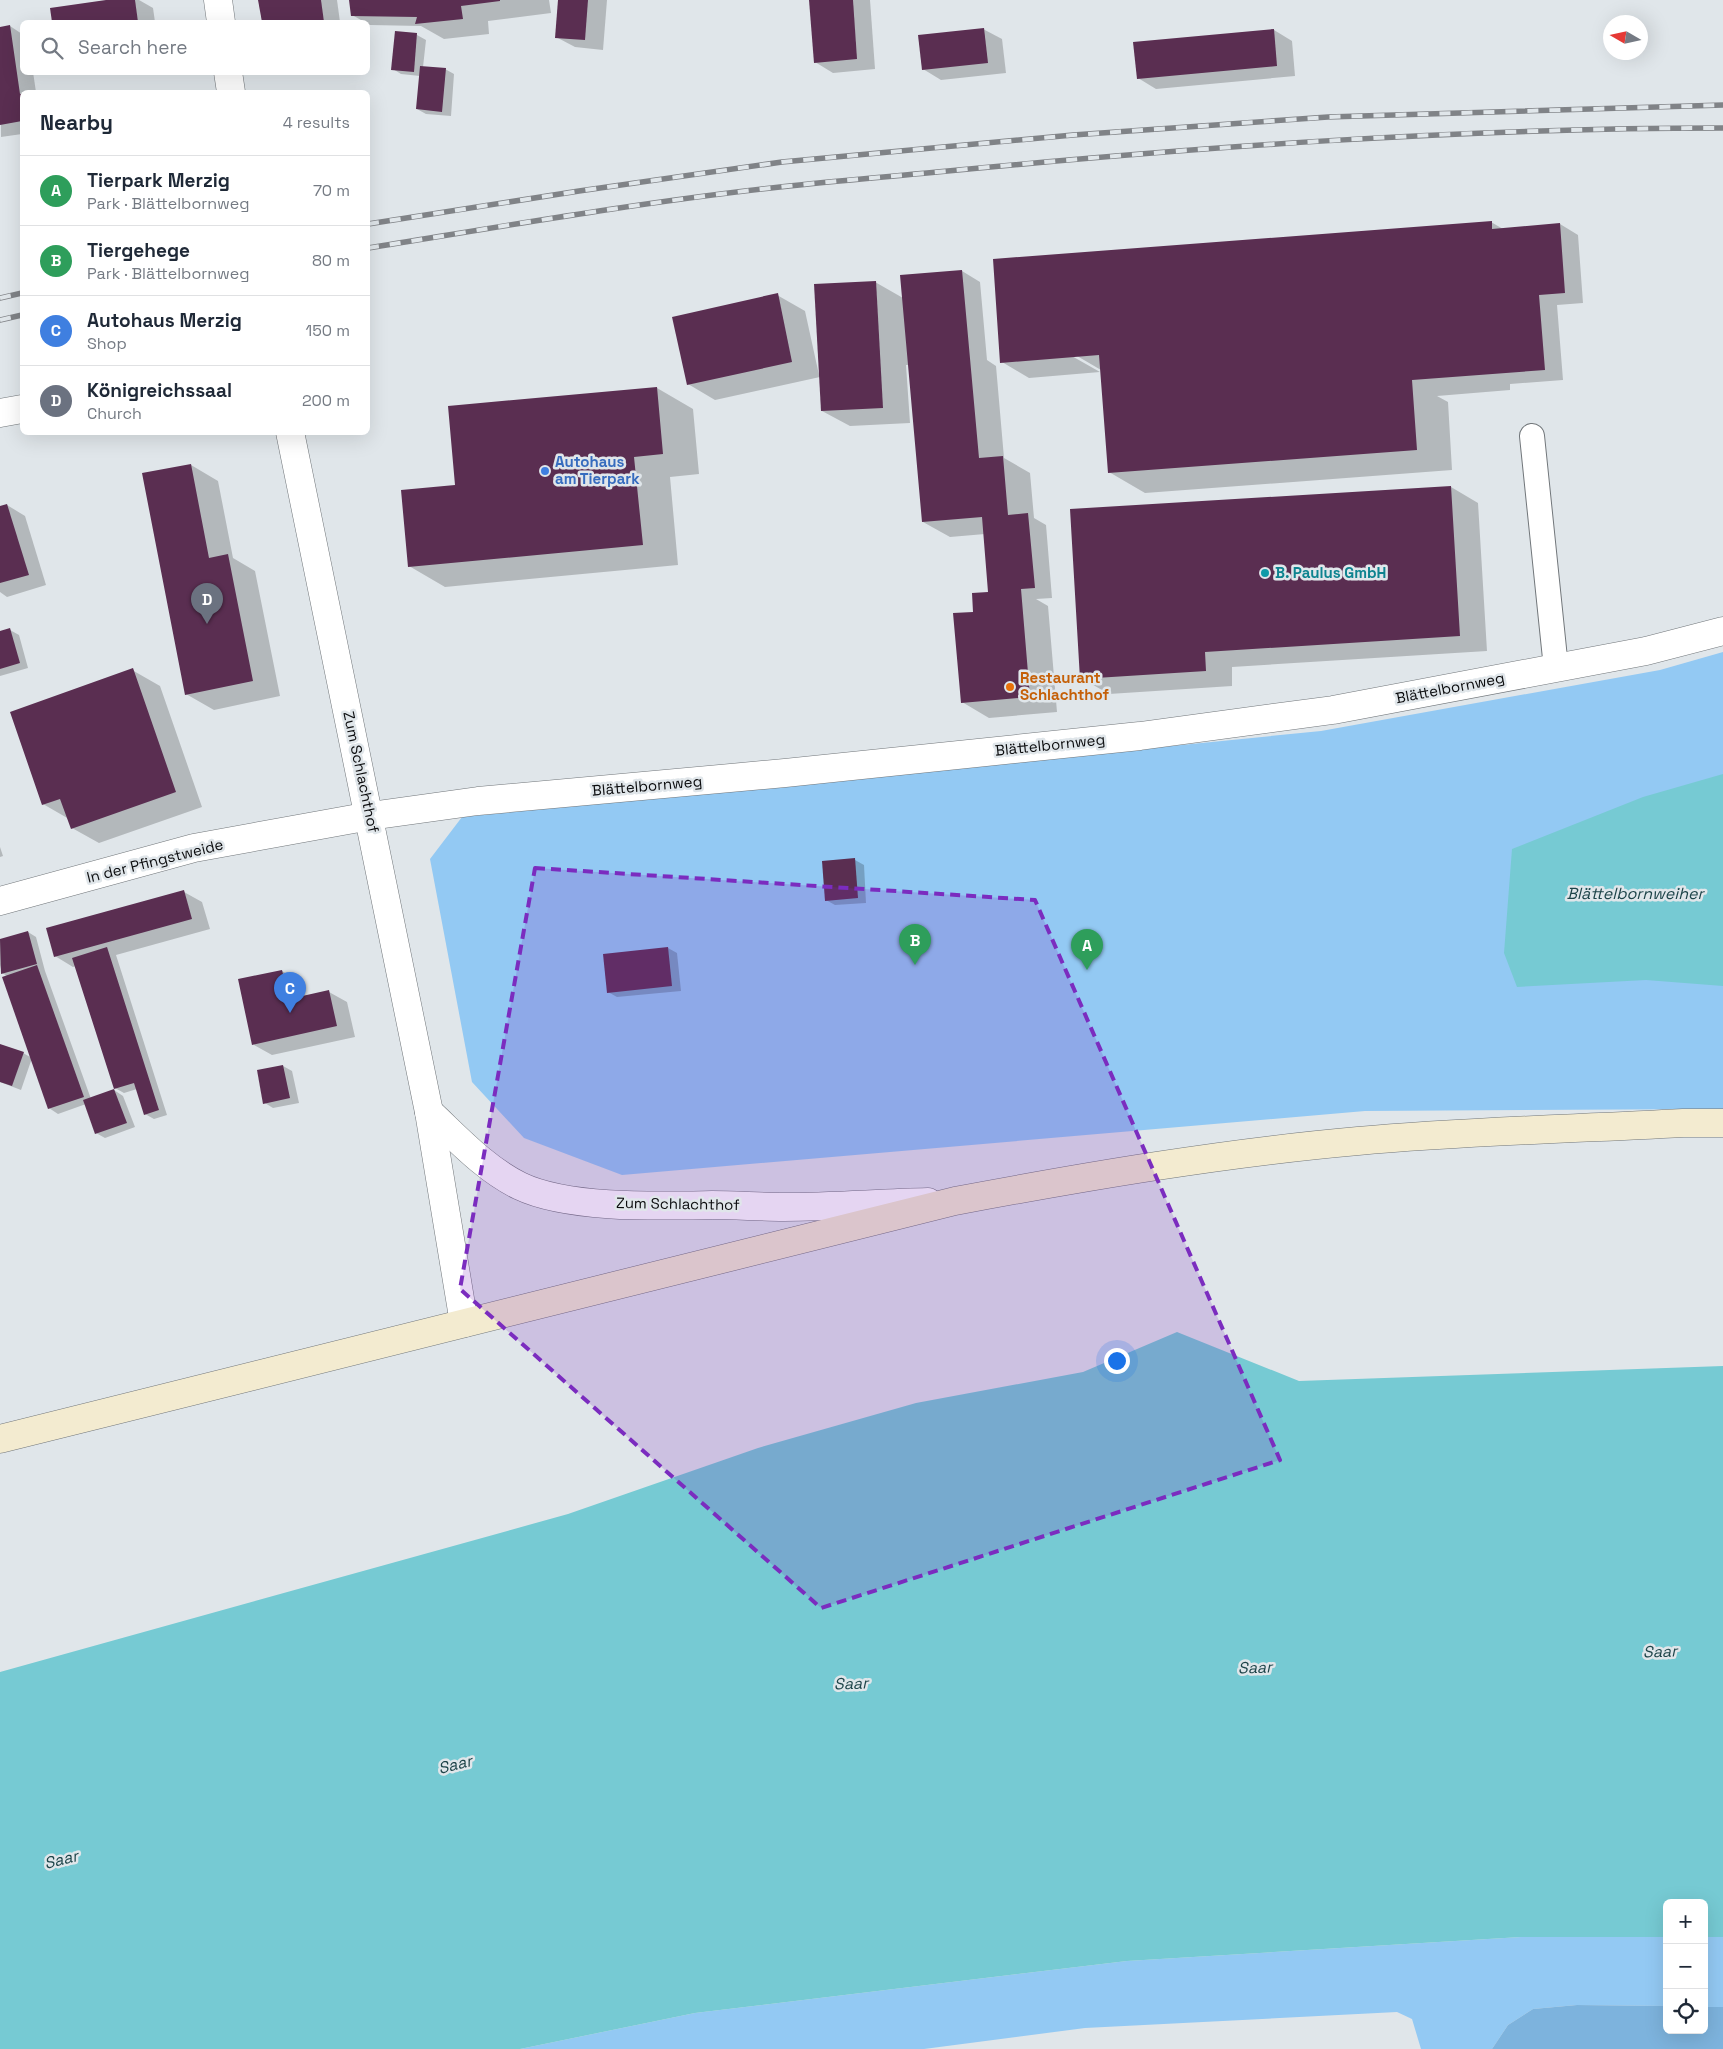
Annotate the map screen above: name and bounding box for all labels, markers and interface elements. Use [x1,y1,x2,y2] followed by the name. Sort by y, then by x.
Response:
[1603,15,1648,60] north arrow
[20,20,370,75] search box
[38,34,66,62] icon: search
[78,35,188,60] text: Search here
[40,109,113,136] text: Nearby
[283,112,350,133] text: 4 results
[87,168,230,193] text: Tierpark Merzig
[51,180,61,201] text: A
[313,180,350,201] text: 70 m
[87,193,249,214] text: Park · Blättelbornweg
[87,238,190,263] text: Tiergehege
[51,250,61,271] text: B
[312,250,350,271] text: 80 m
[87,263,249,284] text: Park · Blättelbornweg
[87,308,242,333] text: Autohaus Merzig
[51,320,61,341] text: C
[306,320,350,341] text: 150 m
[87,333,127,354] text: Shop
[87,378,232,403] text: Königreichssaal
[51,390,61,411] text: D
[302,390,350,411] text: 200 m
[87,403,142,424] text: Church
[555,452,640,488] place label: Autohaus am Tierpark
[539,465,551,477] marker: Autohaus am Tierpark
[1275,563,1386,582] place label: B. Paulus GmbH
[1259,567,1271,579] marker: B. Paulus GmbH
[191,583,223,624] pin: D
[1020,668,1109,704] place label: Restaurant Schlachthof
[1394,668,1506,707] street label: Blättelbornweg
[1004,681,1016,693] marker: Restaurant Schlachthof
[339,709,384,835] street label: Zum Schlachthof
[994,729,1106,760] street label: Blättelbornweg
[591,771,703,800] street label: Blättelbornweg
[85,834,225,887] street label: In der Pfingstweide
[1567,883,1705,904] water label: Blättelbornweiher
[899,924,931,965] pin: B
[1071,929,1103,970] pin: A
[274,972,306,1013] pin: C
[616,1193,740,1214] street label: Zum Schlachthof
[1104,1348,1130,1374] your location
[1643,1640,1679,1663] water label: Saar
[1238,1656,1274,1679] water label: Saar
[834,1672,870,1695] water label: Saar
[436,1750,476,1779] water label: Saar
[42,1845,82,1874] water label: Saar
[1663,1899,1708,2034] map controls
[1663,1899,1708,1944] button: +
[1663,1944,1708,1989] button: −
[1663,1989,1708,2034] button: locate

